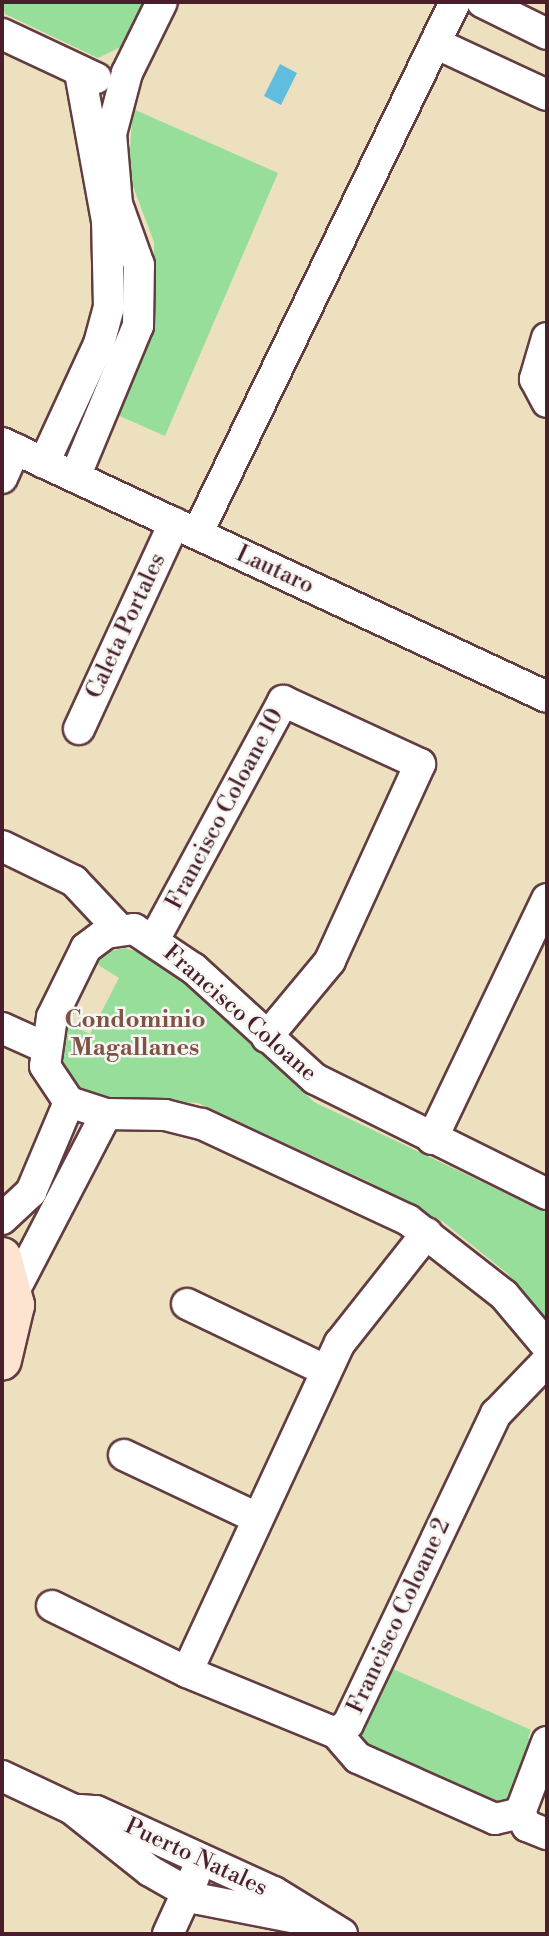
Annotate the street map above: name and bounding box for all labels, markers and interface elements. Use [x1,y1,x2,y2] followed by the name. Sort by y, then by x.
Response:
[232,540,318,600] street label: Lautaro
[80,549,172,703] street label: Caleta Portales
[160,704,290,914] street label: Francisco Coloane 10
[158,939,322,1087] street label: Francisco Coloane
[64,1007,206,1063] district label: Condominio Magallanes
[342,1514,456,1718] street label: Francisco Coloane 2
[120,1812,272,1902] street label: Puerto Natales

